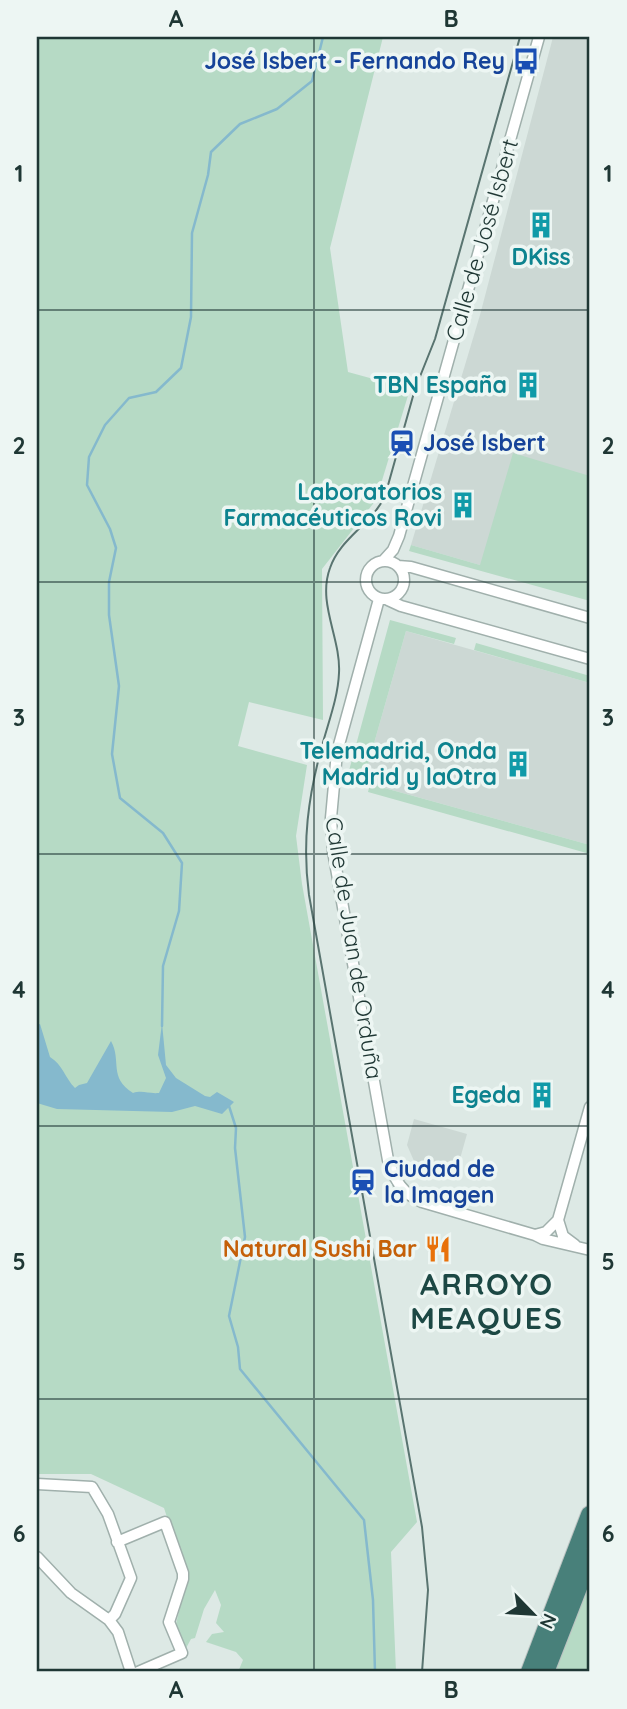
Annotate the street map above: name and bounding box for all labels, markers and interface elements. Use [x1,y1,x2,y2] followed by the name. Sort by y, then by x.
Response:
[169,4,184,33] text: A
[443,4,459,33] text: B
[204,46,505,75] place label: José Isbert - Fernando Rey
[511,46,541,76] bus stop icon: José Isbert - Fernando Rey
[439,135,524,344] street label: Calle de José Isbert
[15,159,23,188] text: 1
[604,159,612,188] text: 1
[526,210,556,240] building icon: DKiss
[511,242,571,271] place label: DKiss
[373,370,507,399] place label: TBN España
[513,370,543,400] building icon: TBN España
[387,428,417,458] station icon: José Isbert
[423,428,546,457] place label: José Isbert
[12,431,26,460] text: 2
[601,431,615,460] text: 2
[223,477,442,532] place label: Laboratorios Farmacéuticos Rovi
[448,490,478,520] building icon: Laboratorios Farmacéuticos Rovi
[13,703,25,732] text: 3
[602,703,614,732] text: 3
[299,736,497,791] place label: Telemadrid, Onda Madrid y laOtra
[503,749,533,779] building icon: Telemadrid, Onda Madrid y laOtra
[319,815,390,1081] street label: Calle de Juan de Orduña
[12,975,26,1004] text: 4
[601,975,615,1004] text: 4
[451,1080,521,1109] place label: Egeda
[527,1080,557,1110] building icon: Egeda
[384,1154,495,1209] place label: Ciudad de la Imagen
[348,1167,378,1197] station icon: Ciudad de la Imagen
[223,1234,417,1263] place label: Natural Sushi Bar
[423,1234,453,1264] restaurant icon: Natural Sushi Bar
[12,1247,26,1276] text: 5
[601,1247,615,1276] text: 5
[410,1265,564,1337] district label: ARROYO MEAQUES
[13,1519,25,1548] text: 6
[602,1519,614,1548] text: 6
[498,1580,568,1650] north arrow
[535,1610,562,1633] text: N
[169,1675,184,1704] text: A
[443,1675,459,1704] text: B

